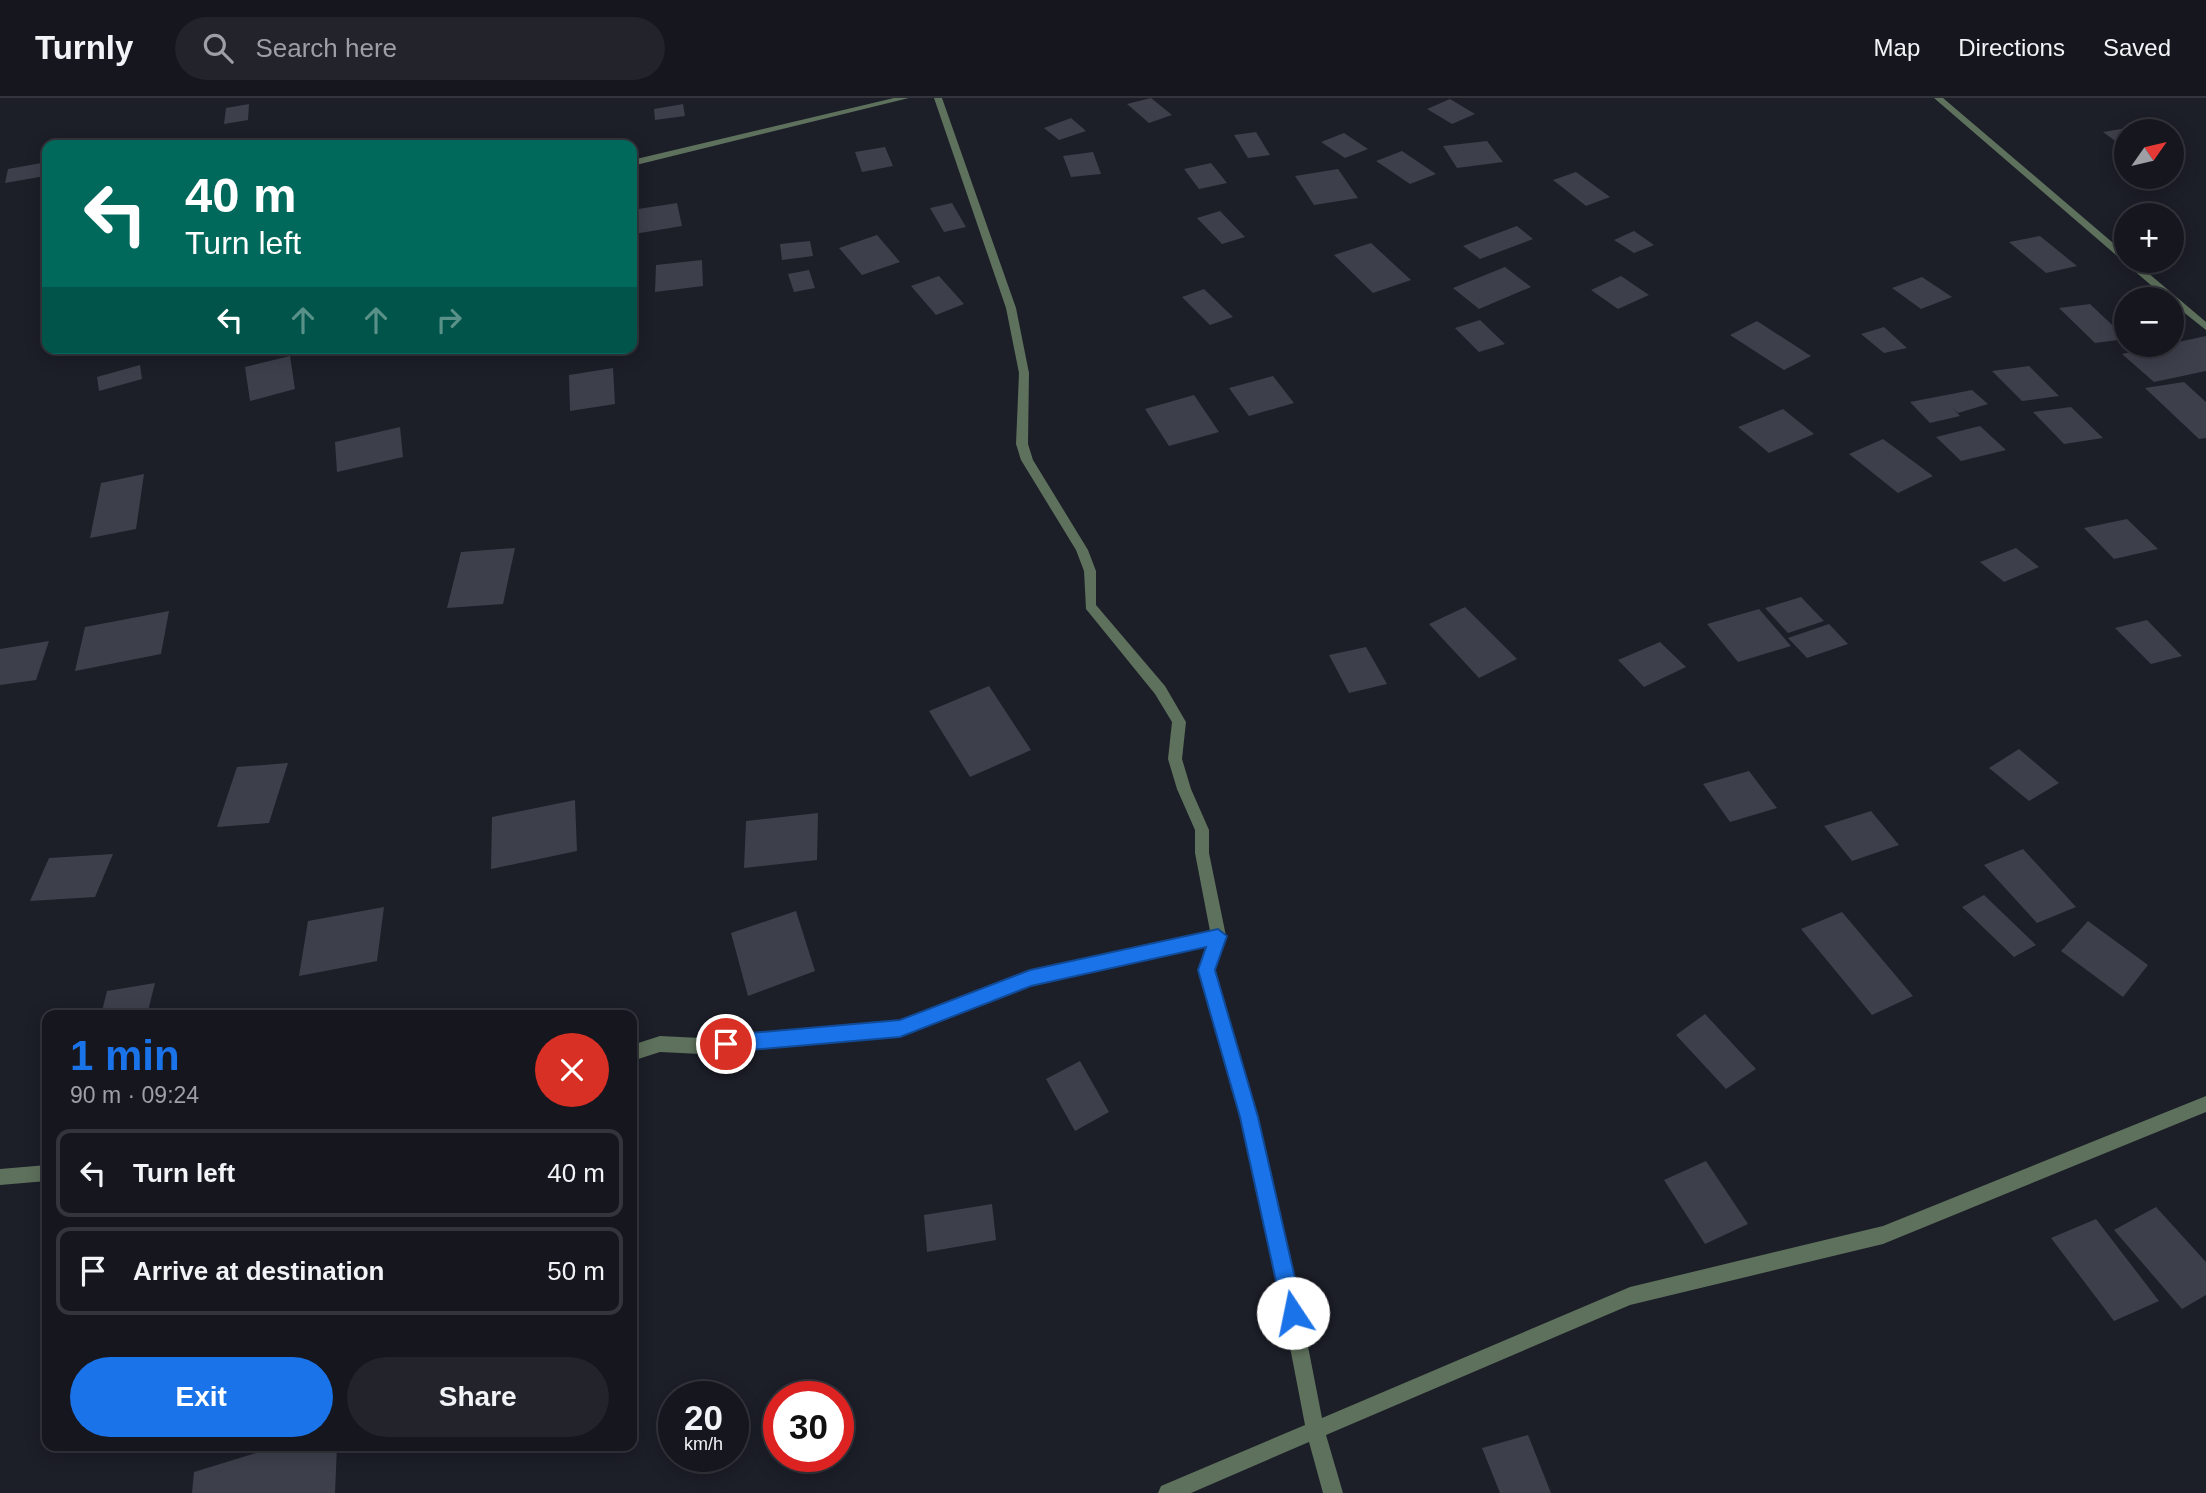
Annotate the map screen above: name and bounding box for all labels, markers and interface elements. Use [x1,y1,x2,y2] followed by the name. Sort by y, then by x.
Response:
[175,17,665,80] search box
[35,29,133,66] text: Turnly
[199,29,237,67] icon: search
[255,33,397,63] text: Search here
[1874,34,1920,61] text: Map
[1958,34,2065,61] text: Directions
[2103,34,2171,61] text: Saved
[2114,119,2184,189] north arrow
[2114,119,2184,357] map controls
[70,168,161,259] icon: left
[185,168,297,222] text: 40 m
[2114,203,2184,273] button: +
[185,225,301,261] text: Turn left
[2114,287,2184,357] button: −
[211,301,249,339] icon: left
[284,301,322,339] icon: ahead
[357,301,395,339] icon: ahead
[430,301,468,339] icon: right
[696,1014,756,1074] pin
[707,1025,745,1063] icon: arrive
[70,1032,180,1079] text: 1 min
[535,1033,609,1107] button: close
[70,1082,199,1108] text: 90 m · 09:24
[74,1154,112,1192] icon: left
[133,1158,235,1188] text: Turn left
[547,1158,605,1188] text: 40 m
[74,1252,112,1290] icon: arrive
[133,1256,384,1286] text: Arrive at destination
[547,1256,605,1286] text: 50 m
[1256,1276,1330,1350] position arrow
[70,1357,333,1437] button: Exit
[347,1357,609,1437] button: Share
[763,1381,854,1472] speed limit sign: 30
[684,1398,723,1437] text: 20
[684,1434,723,1454] text: km/h

